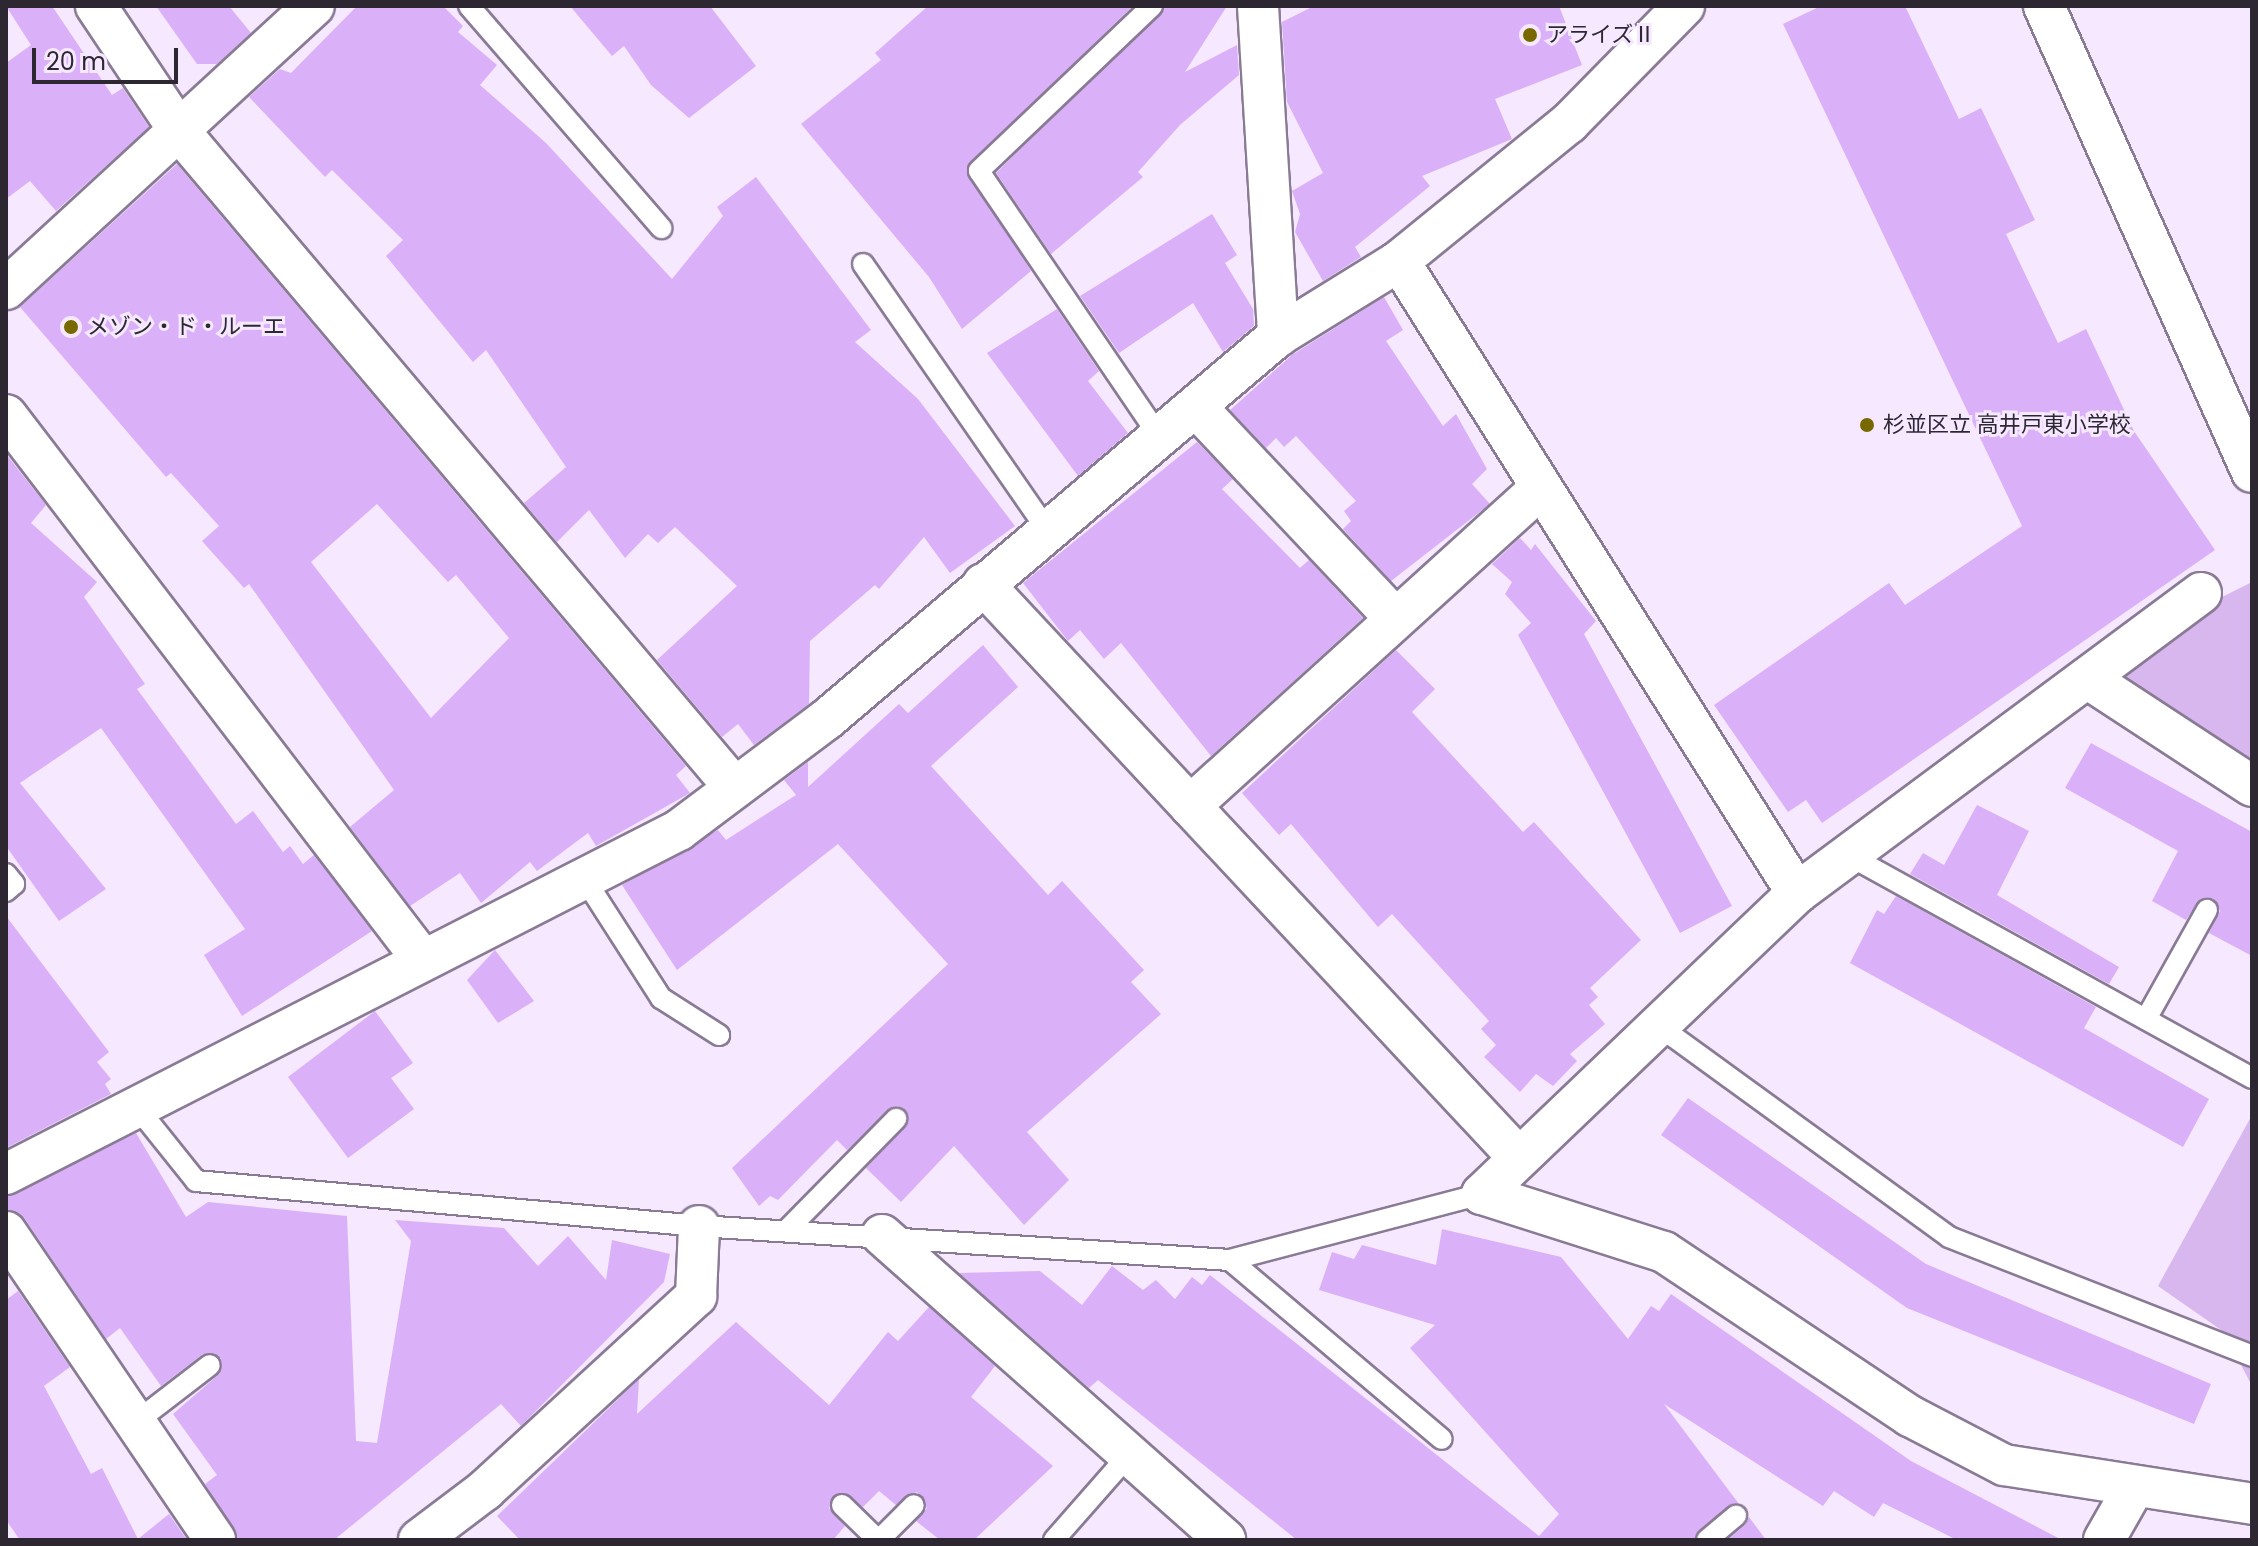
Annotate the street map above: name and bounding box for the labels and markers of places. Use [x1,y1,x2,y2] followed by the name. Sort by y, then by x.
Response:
[1546,22,1656,48] place label: アライズⅡ
[1521,26,1539,44] marker: アライズⅡ
[87,314,285,340] place label: メゾン・ド・ルーエ
[62,318,80,336] marker: メゾン・ド・ルーエ
[1883,412,2131,438] place label: 杉並区立 高井戸東小学校
[1858,416,1876,434] marker: 杉並区立 高井戸東小学校

